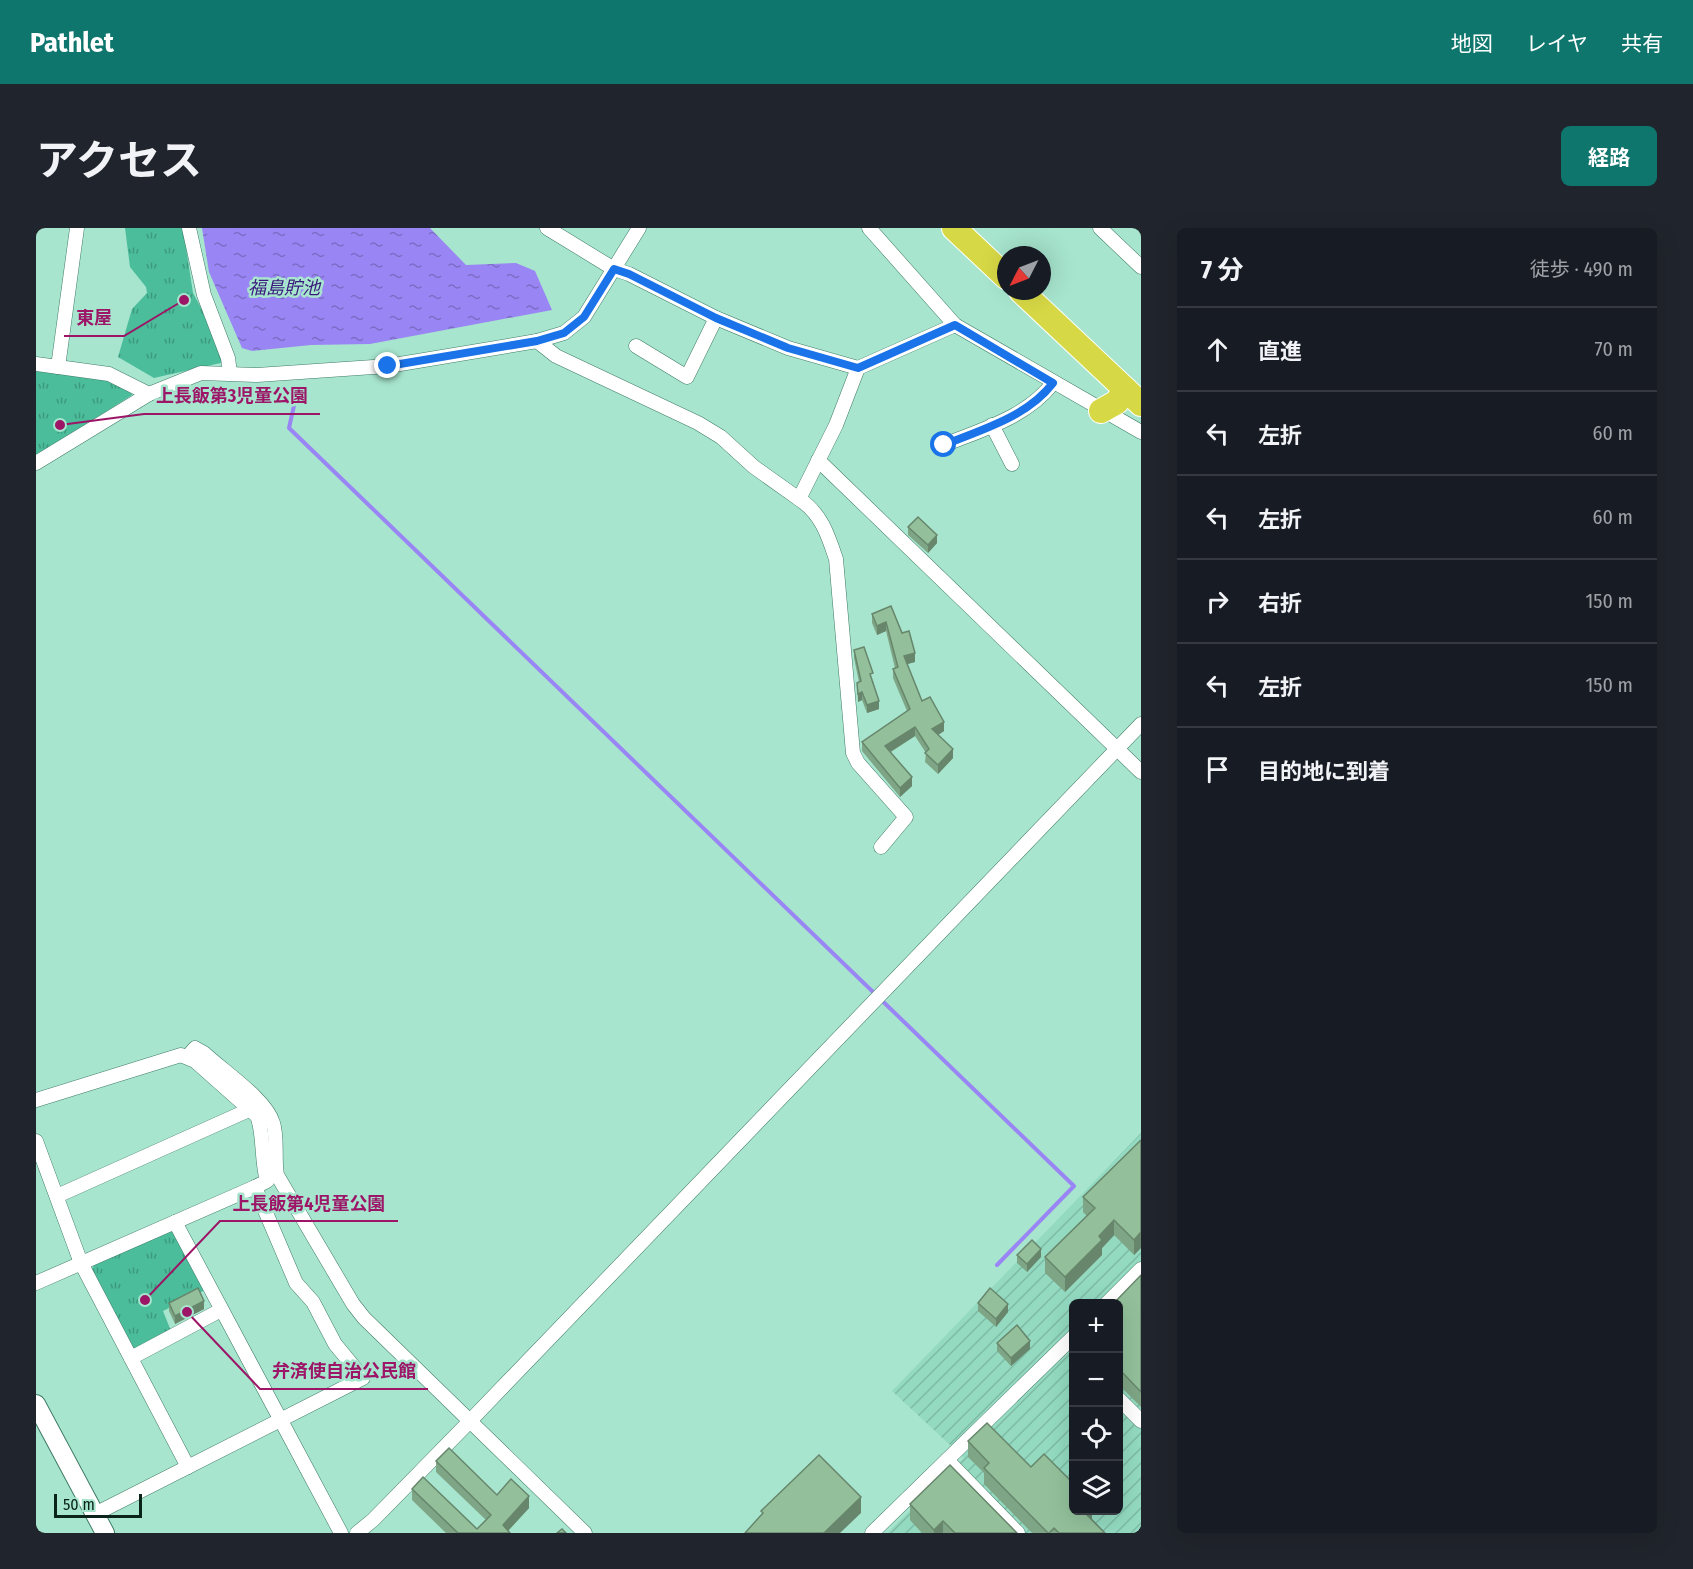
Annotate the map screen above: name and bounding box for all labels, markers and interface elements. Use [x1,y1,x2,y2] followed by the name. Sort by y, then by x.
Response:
[30,26,114,59] text: Pathlet
[1451,31,1493,57] text: 地図
[1526,31,1588,57] text: レイヤ
[1621,31,1663,57] text: 共有
[1561,126,1657,186] button: 経路
[36,136,202,186] text: アクセス
[997,246,1051,300] north arrow
[1201,255,1243,286] text: 7 分
[1530,257,1633,281] text: 徒歩 · 490 m
[248,277,322,299] water label: 福島貯池
[64,300,124,336] callout: 東屋
[76,307,112,329] text: 東屋
[1201,333,1234,366] icon: ahead
[1595,337,1633,361] text: 70 m
[1258,338,1302,365] text: 直進
[374,352,400,378] route end
[144,378,320,414] callout: 上長飯第3児童公園
[156,385,308,407] text: 上長飯第3児童公園
[1201,417,1234,450] icon: left
[1593,421,1633,445] text: 60 m
[1258,422,1302,449] text: 左折
[930,431,956,457] route start
[1201,501,1234,534] icon: left
[1593,505,1633,529] text: 60 m
[1258,506,1302,533] text: 左折
[1201,585,1234,618] icon: right
[1586,589,1633,613] text: 150 m
[1258,590,1302,617] text: 右折
[1201,669,1234,702] icon: left
[1586,673,1633,697] text: 150 m
[1258,674,1302,701] text: 左折
[1201,753,1234,786] icon: arrive
[1258,758,1390,785] text: 目的地に到着
[220,1185,398,1221] callout: 上長飯第4児童公園
[232,1193,386,1215] text: 上長飯第4児童公園
[1069,1299,1123,1515] map controls
[1069,1299,1123,1353] button: +
[260,1353,428,1389] callout: 弁済使自治公民館
[1069,1353,1123,1407] button: −
[272,1360,416,1382] text: 弁済使自治公民館
[1069,1407,1123,1461] button: locate
[1069,1461,1123,1515] button: layers
[54,1491,142,1518] scale bar
[63,1495,95,1514] text: 50 m

